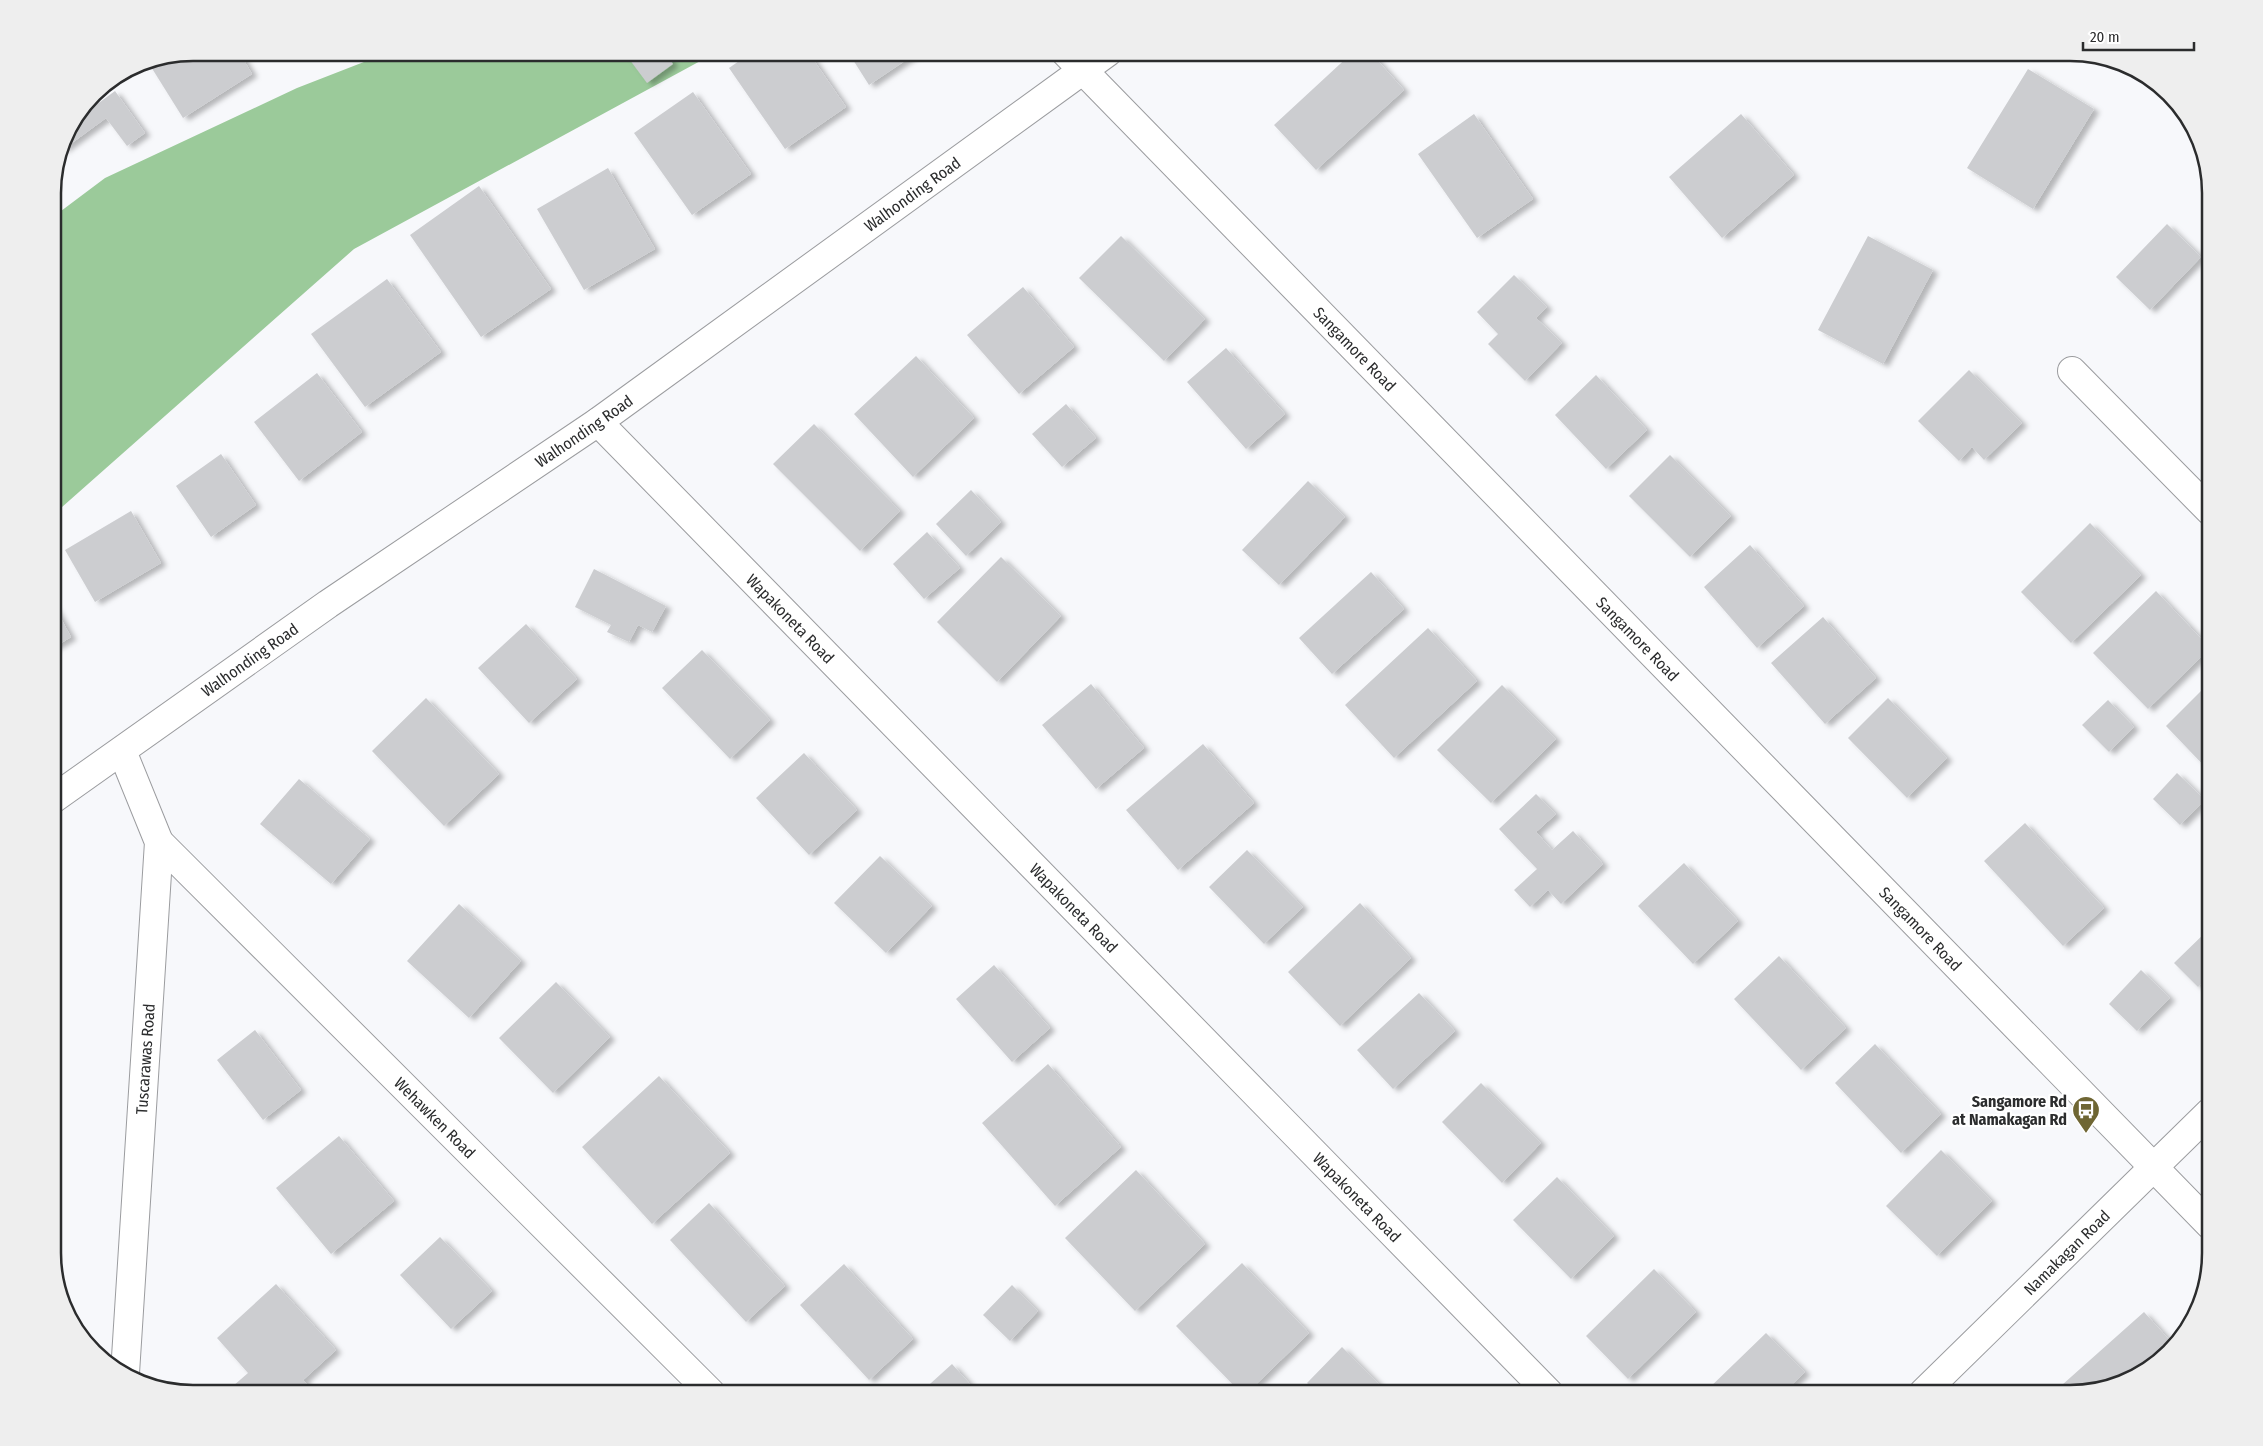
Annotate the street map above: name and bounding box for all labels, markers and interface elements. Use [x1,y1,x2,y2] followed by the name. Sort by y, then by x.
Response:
[2083,20,2194,52] scale bar
[2090,28,2120,46] text: 20 m
[861,153,964,236] street label: Walhonding Road
[1309,303,1400,395] street label: Sangamore Road
[532,391,637,472] street label: Walhonding Road
[742,570,838,667] street label: Wapakoneta Road
[1592,593,1683,685] street label: Sangamore Road
[198,619,302,701] street label: Walhonding Road
[1026,860,1121,957] street label: Wapakoneta Road
[1875,883,1966,975] street label: Sangamore Road
[132,1003,159,1115] street label: Tuscarawas Road
[390,1073,479,1162] street label: Wehawken Road
[1952,1092,2067,1129] place label: Sangamore Rd at Namakagan Rd
[2071,1095,2101,1134] bus stop icon: Sangamore Rd at Namakagan Rd
[1309,1149,1405,1246] street label: Wapakoneta Road
[2020,1206,2114,1299] street label: Namakagan Road

